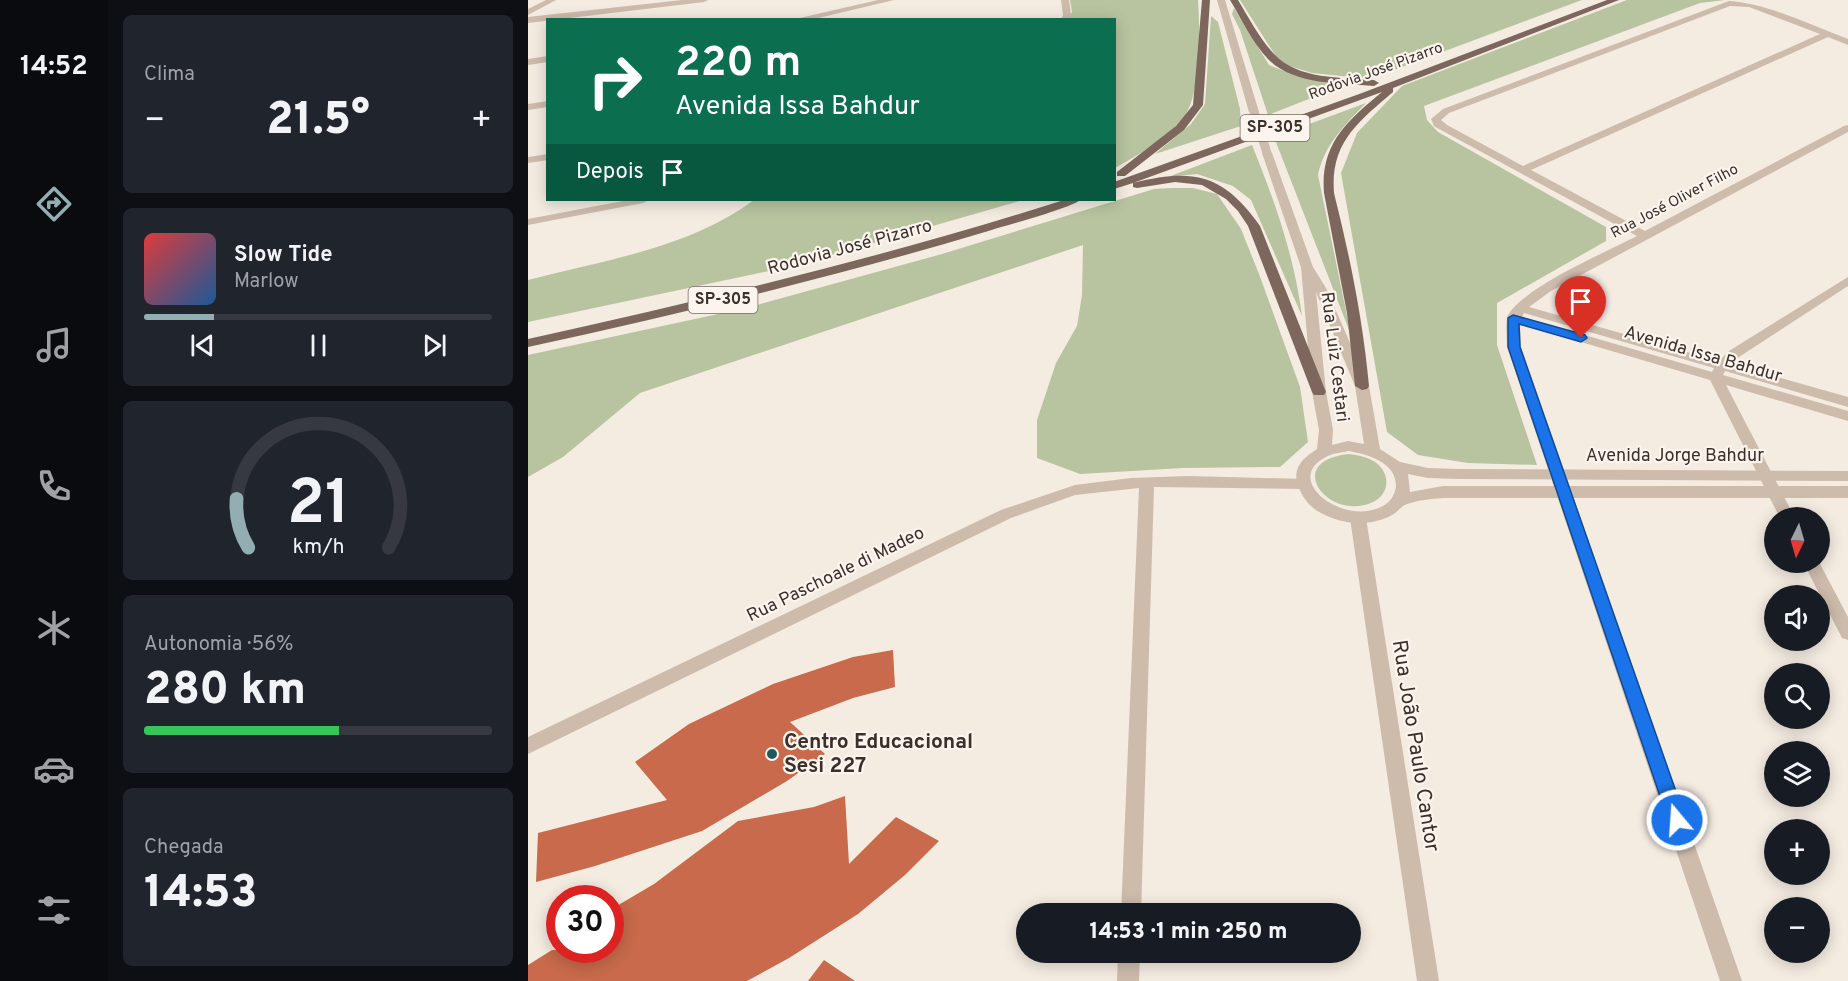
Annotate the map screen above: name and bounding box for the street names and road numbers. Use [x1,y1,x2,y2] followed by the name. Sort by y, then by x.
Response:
[1306,39,1446,105] street label: Rodovia José Pizarro
[1240,115,1310,141] road number: SP-305
[1608,160,1742,244] street label: Rua José Oliver Filho
[765,215,935,281] street label: Rodovia José Pizarro
[688,287,758,313] road number: SP-305
[1315,291,1353,423] street label: Rua Luiz Cestari
[1621,321,1785,389] street label: Avenida Issa Bahdur
[1586,445,1764,468] street label: Avenida Jorge Bahdur
[743,522,929,628] street label: Rua Paschoale di Madeo
[1385,638,1445,854] street label: Rua João Paulo Cantor

